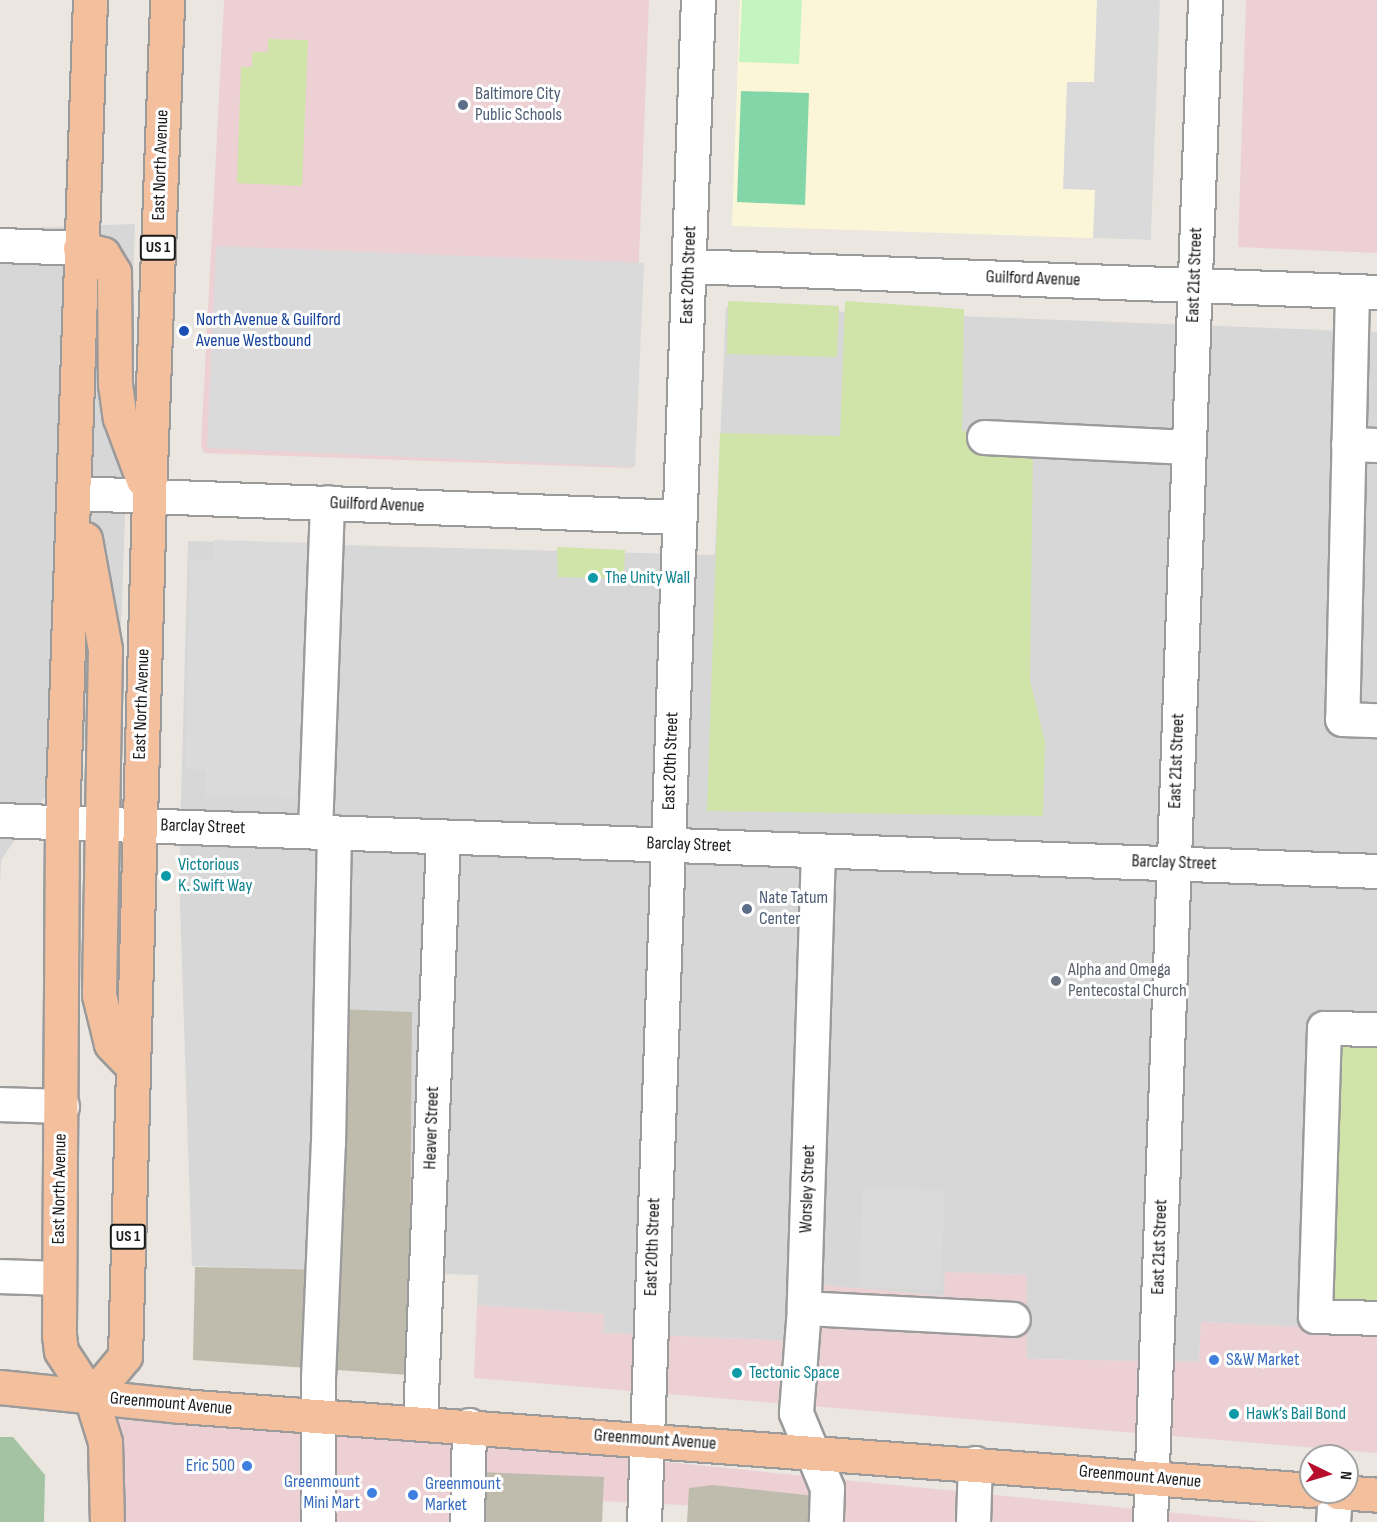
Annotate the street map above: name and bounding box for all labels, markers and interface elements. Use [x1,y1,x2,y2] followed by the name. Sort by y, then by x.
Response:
[475,84,562,127] place label: Baltimore City Public Schools
[456,98,470,112] marker: Baltimore City Public Schools
[148,109,174,221] street label: East North Avenue
[676,225,702,325] street label: East 20th Street
[1183,227,1207,323] street label: East 21st Street
[138,235,178,261] road number: US 1
[985,267,1081,291] street label: Guilford Avenue
[196,310,341,352] place label: North Avenue & Guilford Avenue Westbound
[177,324,191,338] marker: North Avenue & Guilford Avenue Westbound
[329,493,425,517] street label: Guilford Avenue
[605,567,690,589] place label: The Unity Wall
[586,571,600,585] marker: The Unity Wall
[129,648,155,760] street label: East North Avenue
[658,711,684,811] street label: East 20th Street
[1165,713,1189,809] street label: East 21st Street
[160,815,246,839] street label: Barclay Street
[646,833,732,857] street label: Barclay Street
[1131,851,1217,875] street label: Barclay Street
[178,855,252,898] place label: Victorious K. Swift Way
[159,869,173,883] marker: Victorious K. Swift Way
[759,888,828,930] place label: Nate Tatum Center
[740,902,754,916] marker: Nate Tatum Center
[1068,960,1187,1002] place label: Alpha and Omega Pentecostal Church
[1049,974,1063,988] marker: Alpha and Omega Pentecostal Church
[420,1086,444,1170] street label: Heaver Street
[48,1133,72,1245] street label: East North Avenue
[796,1144,820,1234] street label: Worsley Street
[640,1197,666,1297] street label: East 20th Street
[1148,1199,1172,1295] street label: East 21st Street
[108,1224,148,1250] road number: US 1
[1226,1349,1299,1371] place label: S&W Market
[1207,1353,1221,1367] marker: S&W Market
[749,1362,840,1384] place label: Tectonic Space
[730,1366,744,1380] marker: Tectonic Space
[109,1388,233,1420] street label: Greenmount Avenue
[1246,1403,1346,1425] place label: Hawk’s Bail Bond
[1227,1407,1241,1421] marker: Hawk’s Bail Bond
[593,1425,717,1455] street label: Greenmount Avenue
[1299,1444,1359,1504] north arrow
[186,1455,235,1477] place label: Eric 500
[240,1459,254,1473] marker: Eric 500
[1078,1461,1202,1493] street label: Greenmount Avenue
[1336,1470,1355,1481] text: N
[284,1472,360,1514] place label: Greenmount Mini Mart
[425,1474,501,1516] place label: Greenmount Market
[365,1486,379,1500] marker: Greenmount Mini Mart
[406,1488,420,1502] marker: Greenmount Market

